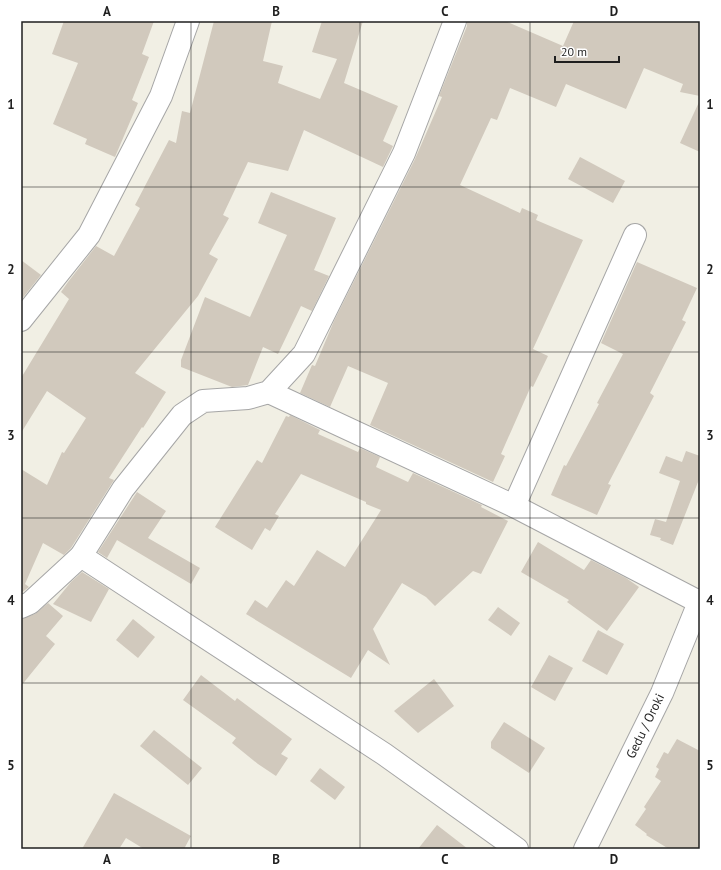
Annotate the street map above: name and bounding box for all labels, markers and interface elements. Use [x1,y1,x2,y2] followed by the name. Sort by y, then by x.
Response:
[103,3,111,20] text: A
[272,3,280,20] text: B
[441,3,449,20] text: C
[610,3,618,20] text: D
[555,38,619,64] scale bar
[561,44,587,59] text: 20 m
[7,96,15,113] text: 1
[706,96,714,113] text: 1
[7,261,15,278] text: 2
[706,261,714,278] text: 2
[7,427,15,444] text: 3
[706,427,714,444] text: 3
[7,592,15,609] text: 4
[706,592,714,609] text: 4
[622,691,668,761] street label: Gedu / Oroki
[7,757,15,774] text: 5
[706,757,714,774] text: 5
[103,851,111,868] text: A
[272,851,280,868] text: B
[441,851,449,868] text: C
[610,851,618,868] text: D

